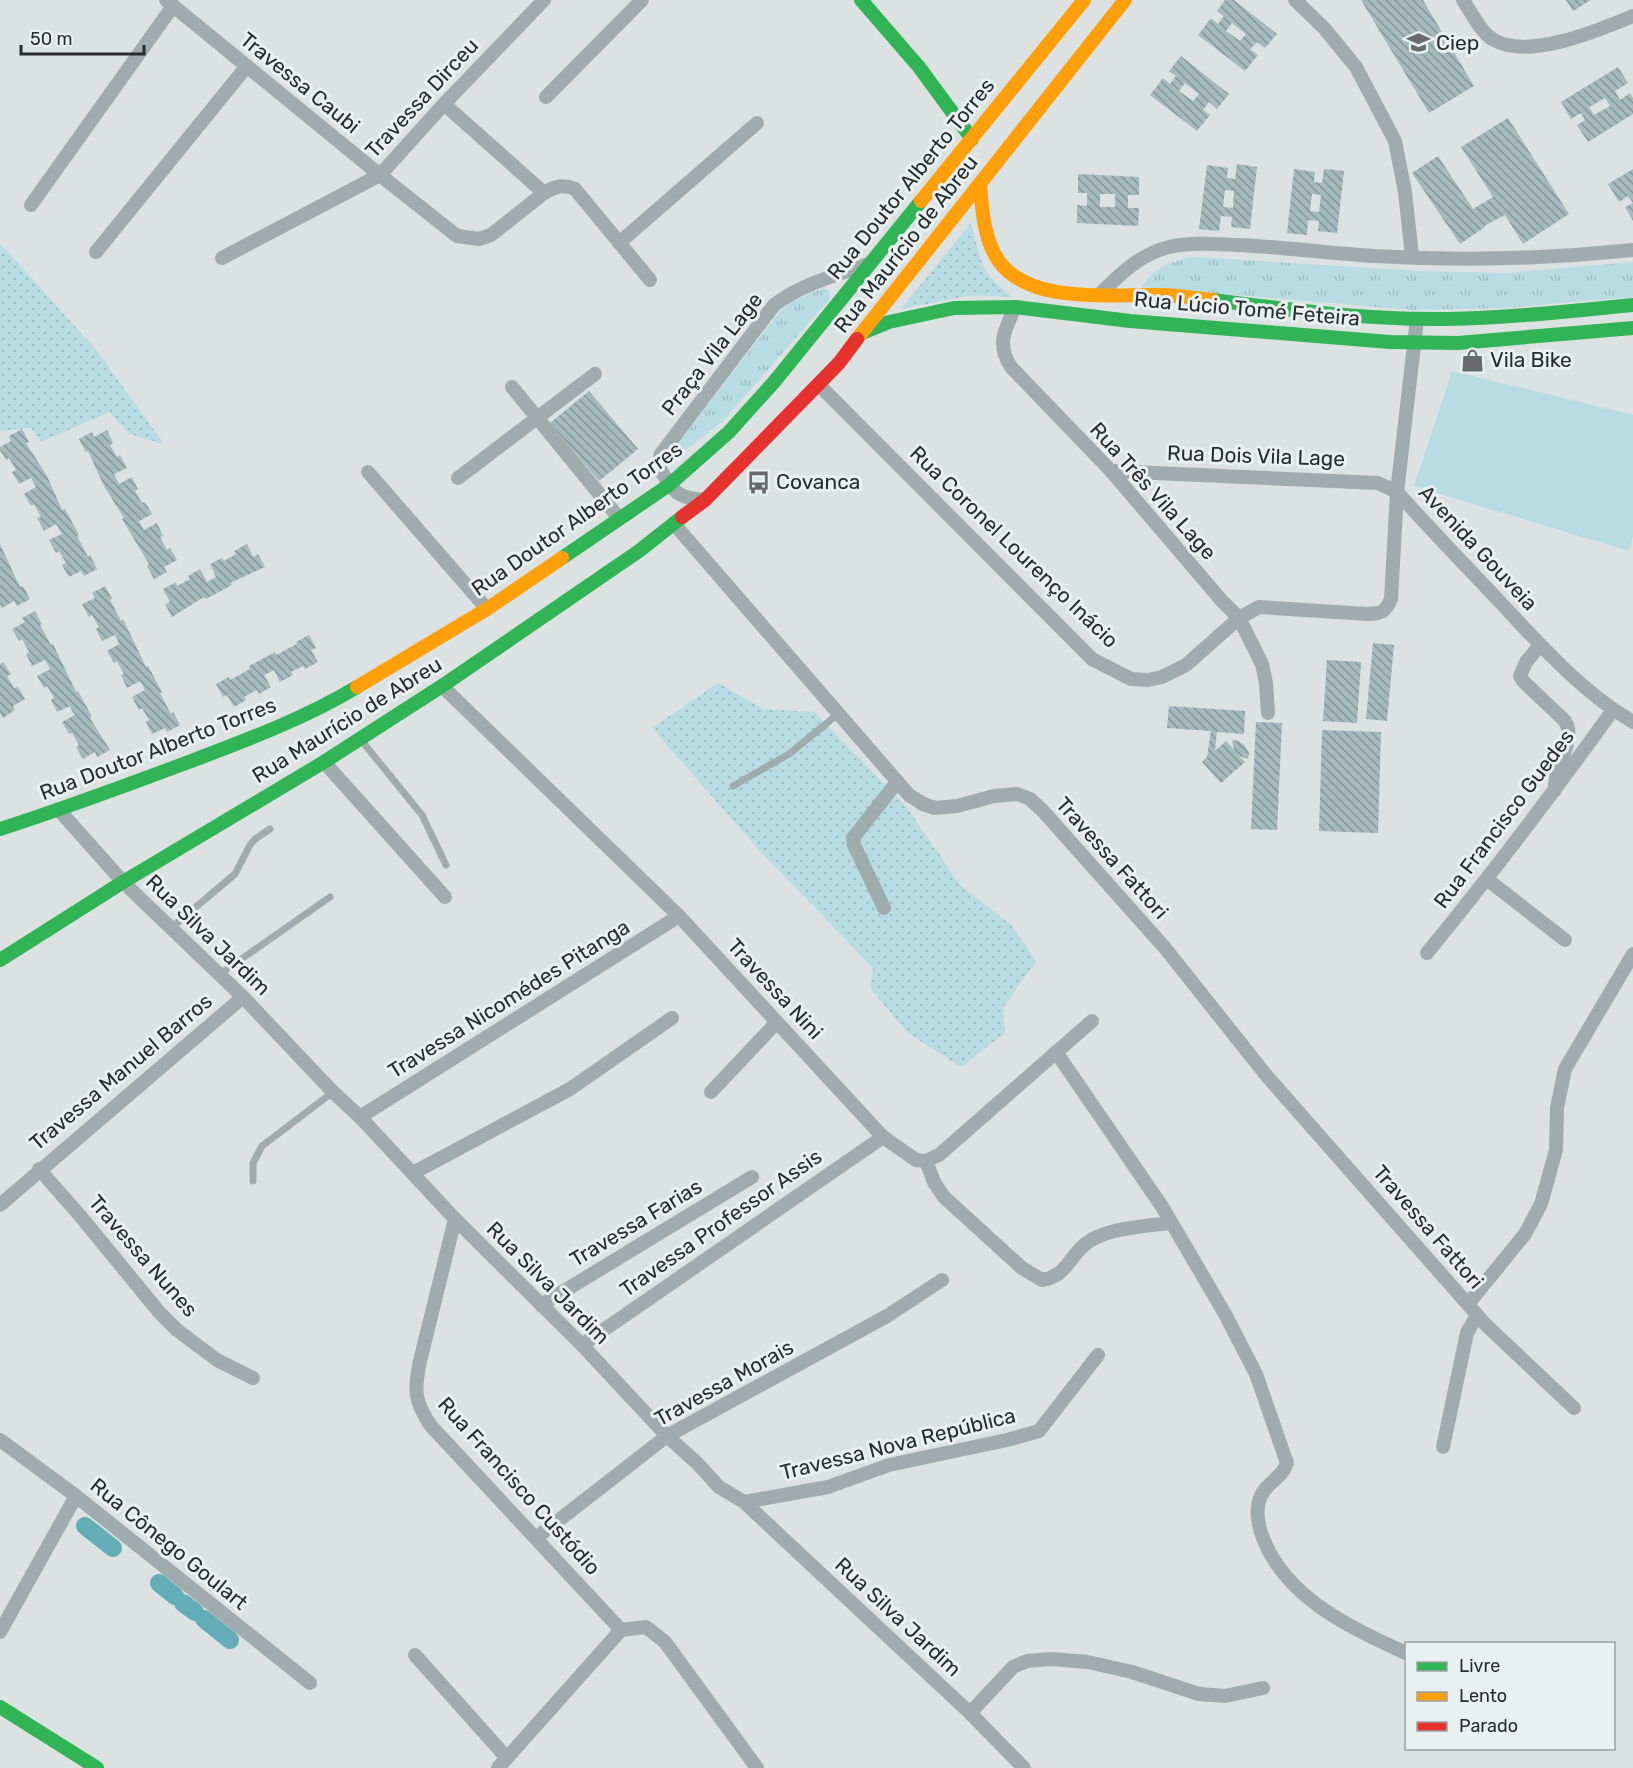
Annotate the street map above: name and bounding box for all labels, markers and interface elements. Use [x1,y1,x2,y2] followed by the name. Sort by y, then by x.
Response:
[21,18,144,56] scale bar
[235,27,365,138] street label: Travessa Caubi
[30,28,73,50] text: 50 m
[1405,30,1431,56] school or university icon: Ciep
[1436,30,1479,55] place label: Ciep
[360,33,483,163] street label: Travessa Dirceu
[822,73,999,284] street label: Rua Doutor Alberto Torres
[828,150,983,338] street label: Rua Maurício de Abreu
[1133,286,1361,331] street label: Rua Lúcio Tomé Feteira
[656,287,767,420] street label: Praça Vila Lage
[1459,347,1485,373] shop icon: Vila Bike
[1490,347,1572,372] place label: Vila Bike
[1085,417,1222,565] street label: Rua Três Vila Lage
[467,436,687,601] street label: Rua Doutor Alberto Torres
[905,440,1124,653] street label: Rua Coronel Lourenço Inácio
[1166,440,1346,471] street label: Rua Dois Vila Lage
[745,469,771,495] bus stop icon: Covanca
[776,469,860,494] place label: Covanca
[1414,480,1543,615] street label: Avenida Gouveia
[247,651,446,788] street label: Rua Maurício de Abreu
[36,692,280,805] street label: Rua Doutor Alberto Torres
[1428,724,1579,913] street label: Rua Francisco Guedes
[1051,792,1174,924] street label: Travessa Fattori
[141,869,276,1000] street label: Rua Silva Jardim
[383,914,634,1083] street label: Travessa Nicomédes Pitanga
[722,933,828,1044] street label: Travessa Nini
[24,988,217,1155] street label: Travessa Manuel Barros
[615,1143,826,1302] street label: Travessa Professor Assis
[1368,1160,1489,1294] street label: Travessa Fattori
[565,1173,706,1272] street label: Travessa Farias
[84,1190,203,1322] street label: Travessa Nunes
[482,1216,615,1349] street label: Rua Silva Jardim
[650,1334,797,1431] street label: Travessa Morais
[433,1392,606,1580] street label: Rua Francisco Custódio
[778,1402,1018,1485] street label: Travessa Nova República
[86,1472,253,1615] street label: Rua Cônego Goulart
[830,1552,967,1681] street label: Rua Silva Jardim
[1405,1642,1615,1750] legend
[1459,1655,1500,1677] text: Livre
[1459,1685,1507,1707] text: Lento
[1459,1715,1518,1737] text: Parado

